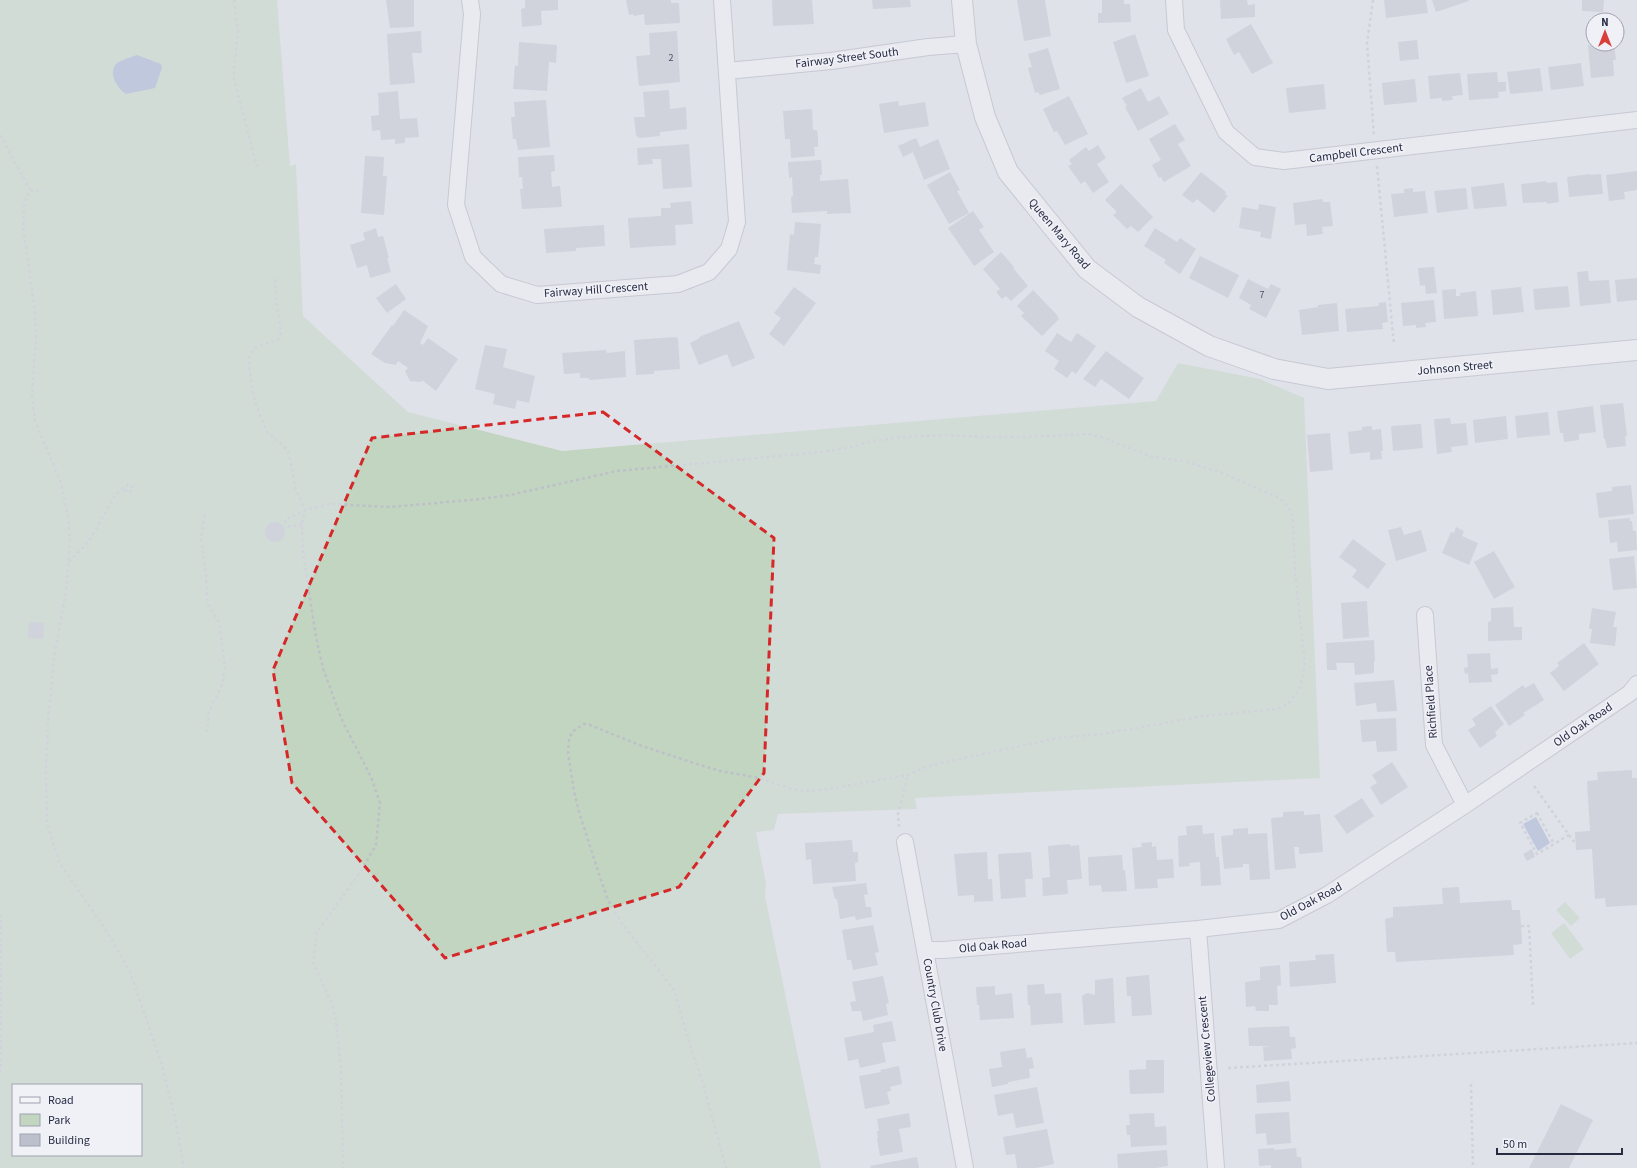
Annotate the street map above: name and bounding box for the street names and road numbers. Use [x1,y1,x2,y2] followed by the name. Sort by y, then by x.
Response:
[794,43,900,73] street label: Fairway Street South
[1308,139,1404,167] street label: Campbell Crescent
[1024,195,1094,273] street label: Queen Mary Road
[543,278,649,302] street label: Fairway Hill Crescent
[1416,356,1494,380] street label: Johnson Street
[1420,665,1442,739] street label: Richfield Place
[1550,699,1616,751] street label: Old Oak Road
[1277,878,1345,926] street label: Old Oak Road
[958,935,1028,957] street label: Old Oak Road
[918,957,952,1053] street label: Country Club Drive
[1194,995,1220,1103] street label: Collegeview Crescent

